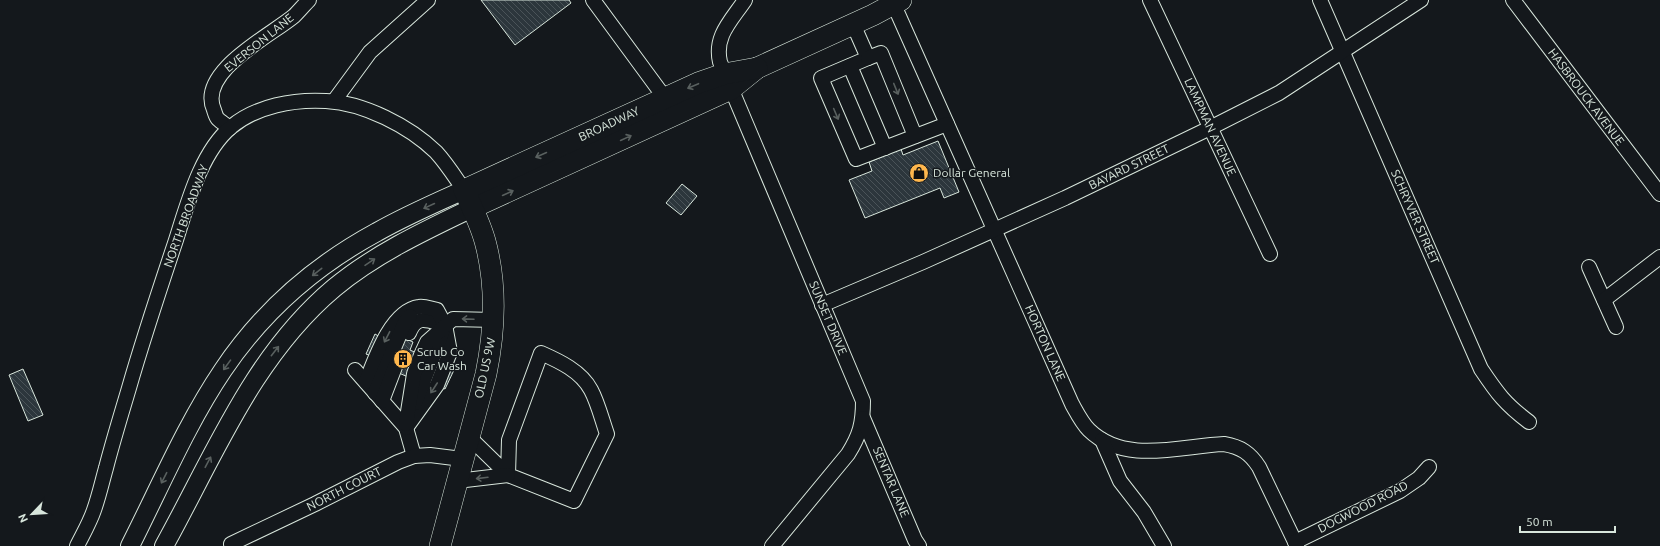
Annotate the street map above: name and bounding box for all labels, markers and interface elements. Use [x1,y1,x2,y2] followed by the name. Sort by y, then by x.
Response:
[222,11,296,74] street label: EVERSON LANE
[1546,46,1627,148] street label: HASBROUCK AVENUE
[1182,76,1239,178] street label: LAMPMAN AVENUE
[688,82,700,90] one-way arrow
[892,82,900,94] one-way arrow
[576,104,641,143] street label: BROADWAY
[833,108,841,120] one-way arrow
[620,134,632,141] one-way arrow
[1087,141,1171,192] street label: BAYARD STREET
[536,152,548,159] one-way arrow
[908,162,930,184] shop icon: Dollar General
[161,163,210,269] street label: NORTH BROADWAY
[933,166,1010,179] place label: Dollar General
[1389,168,1442,266] street label: SCHRYVER STREET
[502,189,514,196] one-way arrow
[423,203,435,210] one-way arrow
[364,258,375,267] one-way arrow
[311,267,322,276] one-way arrow
[807,279,850,357] street label: SUNSET DRIVE
[1023,303,1068,383] street label: HORTON LANE
[462,315,475,323] one-way arrow
[383,331,390,343] one-way arrow
[472,336,497,399] street label: OLD US 9W
[271,345,279,356] one-way arrow
[417,345,467,372] place label: Scrub Co Car Wash
[392,348,414,370] building icon: Scrub Co Car Wash
[222,359,231,370] one-way arrow
[430,382,438,393] one-way arrow
[871,445,912,519] street label: SENTAR LANE
[205,456,212,468] one-way arrow
[304,464,384,513] street label: NORTH COURT
[160,472,167,484] one-way arrow
[476,474,489,481] one-way arrow
[1315,478,1410,535] street label: DOGWOOD ROAD
[12,494,52,534] north arrow
[1520,508,1615,534] scale bar
[16,512,30,524] text: N
[1526,515,1553,528] text: 50 m

